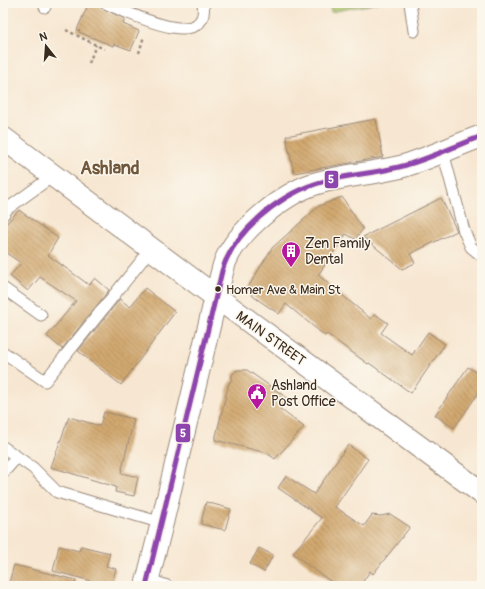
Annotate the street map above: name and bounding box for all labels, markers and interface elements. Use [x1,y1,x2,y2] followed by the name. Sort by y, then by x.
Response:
[26,26,66,66] north arrow
[38,29,49,44] text: N
[80,157,140,180] district label: Ashland
[324,170,339,189] line badge: 5
[328,173,334,186] text: 5
[305,235,370,268] place label: Zen Family Dental
[280,240,302,268] building icon: Zen Family Dental
[226,282,341,298] place label: Homer Ave & Main St
[213,284,223,294] marker: Homer Ave & Main St
[233,307,309,370] street label: MAIN STREET
[271,377,336,410] place label: Ashland Post Office
[246,382,268,410] public building icon: Ashland Post Office
[175,423,191,443] line badge: 5
[180,427,186,440] text: 5

